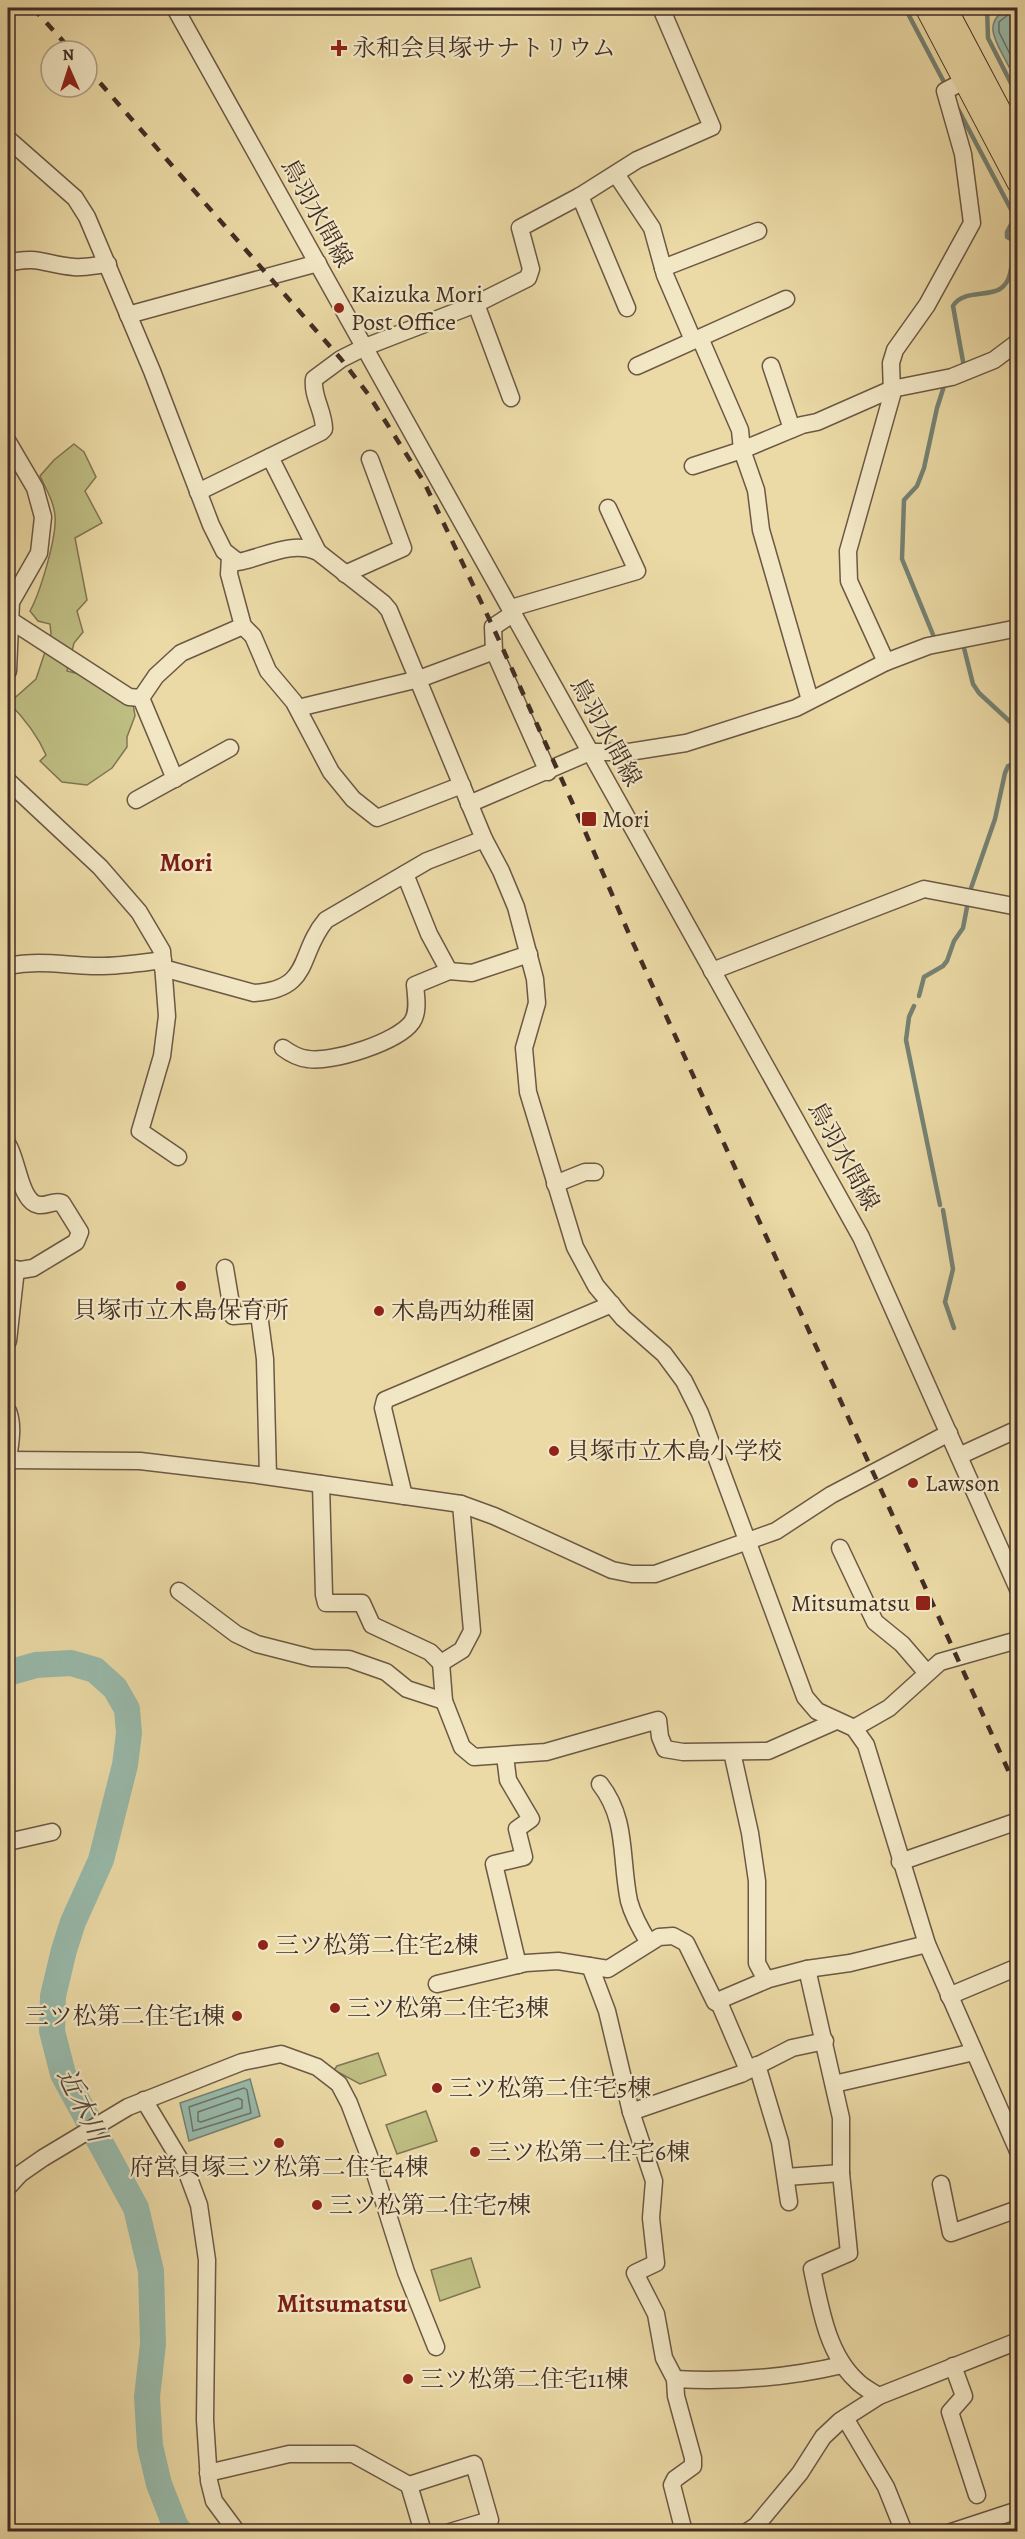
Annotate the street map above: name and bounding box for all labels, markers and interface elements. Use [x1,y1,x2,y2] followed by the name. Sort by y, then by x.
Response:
[352,32,616,64] place label: 永和会貝塚サナトリウム
[39,39,99,99] north arrow
[330,39,348,57] marker: 永和会貝塚サナトリウム
[62,44,75,66] text: N
[274,153,360,273] street label: 鳥羽水間線
[351,278,483,338] place label: Kaizuka Mori Post Office
[332,301,346,315] marker: Kaizuka Mori Post Office
[563,672,649,792] street label: 鳥羽水間線
[602,803,650,835] place label: Mori
[580,810,598,828] marker: Mori
[159,845,213,880] district label: Mori
[801,1096,887,1216] street label: 鳥羽水間線
[174,1279,188,1293] marker: 貝塚市立木島保育所
[73,1294,289,1326] place label: 貝塚市立木島保育所
[391,1295,535,1327] place label: 木島西幼稚園
[372,1304,386,1318] marker: 木島西幼稚園
[566,1435,782,1467] place label: 貝塚市立木島小学校
[547,1444,561,1458] marker: 貝塚市立木島小学校
[925,1467,1000,1499] place label: Lawson
[906,1476,920,1490] marker: Lawson
[791,1587,910,1619] place label: Mitsumatsu
[914,1594,932,1612] marker: Mitsumatsu
[275,1929,478,1961] place label: 三ツ松第二住宅2棟
[256,1938,270,1952] marker: 三ツ松第二住宅2棟
[347,1992,549,2024] place label: 三ツ松第二住宅3棟
[25,2000,225,2032] place label: 三ツ松第二住宅1棟
[328,2001,342,2015] marker: 三ツ松第二住宅3棟
[230,2009,244,2023] marker: 三ツ松第二住宅1棟
[49,2062,116,2150] water label: 近木川
[449,2072,651,2104] place label: 三ツ松第二住宅5棟
[430,2081,444,2095] marker: 三ツ松第二住宅5棟
[272,2136,286,2150] marker: 府営貝塚三ツ松第二住宅4棟
[487,2136,690,2168] place label: 三ツ松第二住宅6棟
[468,2145,482,2159] marker: 三ツ松第二住宅6棟
[130,2151,428,2183] place label: 府営貝塚三ツ松第二住宅4棟
[329,2189,531,2221] place label: 三ツ松第二住宅7棟
[310,2198,324,2212] marker: 三ツ松第二住宅7棟
[277,2286,408,2321] district label: Mitsumatsu
[420,2363,628,2395] place label: 三ツ松第二住宅11棟
[401,2372,415,2386] marker: 三ツ松第二住宅11棟

